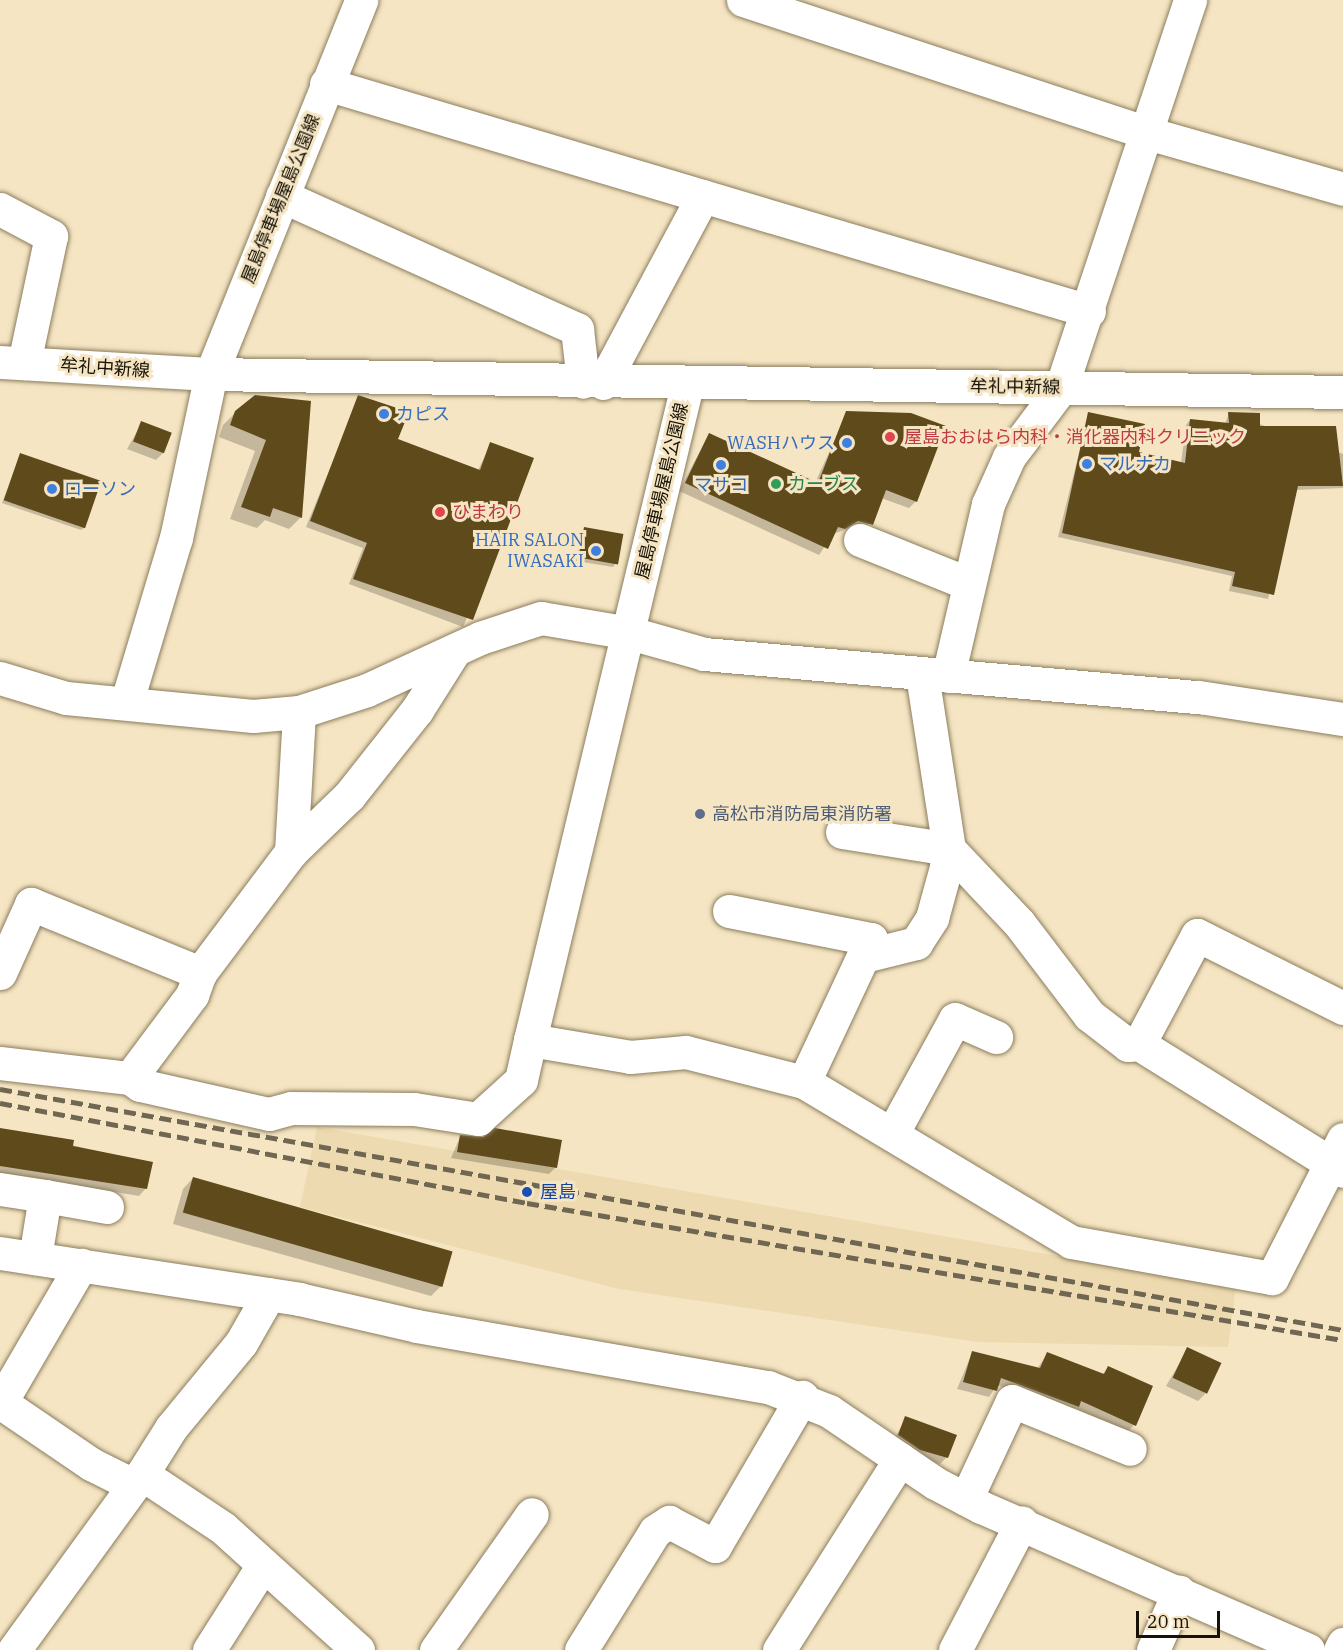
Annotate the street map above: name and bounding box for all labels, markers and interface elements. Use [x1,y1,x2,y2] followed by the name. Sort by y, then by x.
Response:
[237,112,325,286] street label: 屋島停車場屋島公園線
[59,354,151,382] street label: 牟礼中新線
[970,375,1060,399] street label: 牟礼中新線
[631,401,693,581] street label: 屋島停車場屋島公園線
[396,403,450,425] place label: カピス
[377,407,391,421] marker: カピス
[904,426,1246,448] place label: 屋島おおはら内科・消化器内科クリニック
[881,428,899,446] marker: 屋島おおはら内科・消化器内科クリニック
[727,432,835,454] place label: WASHハウス
[840,436,854,450] marker: WASHハウス
[1099,453,1171,475] place label: マルナカ
[1080,457,1094,471] marker: マルナカ
[714,458,728,472] marker: マサコ
[788,473,860,495] place label: カーブス
[694,474,748,496] place label: マサコ
[769,477,783,491] marker: カーブス
[64,478,136,500] place label: ローソン
[45,482,59,496] marker: ローソン
[452,501,524,523] place label: ひまわり
[433,505,447,519] marker: ひまわり
[475,530,584,572] place label: HAIR SALON IWASAKI
[589,544,603,558] marker: HAIR SALON IWASAKI
[712,803,892,825] place label: 高松市消防局東消防署
[693,807,707,821] marker: 高松市消防局東消防署
[540,1181,576,1203] place label: 屋島
[518,1183,536,1201] marker: 屋島
[1139,1599,1223,1637] scale bar
[1147,1610,1190,1633] text: 20 m

